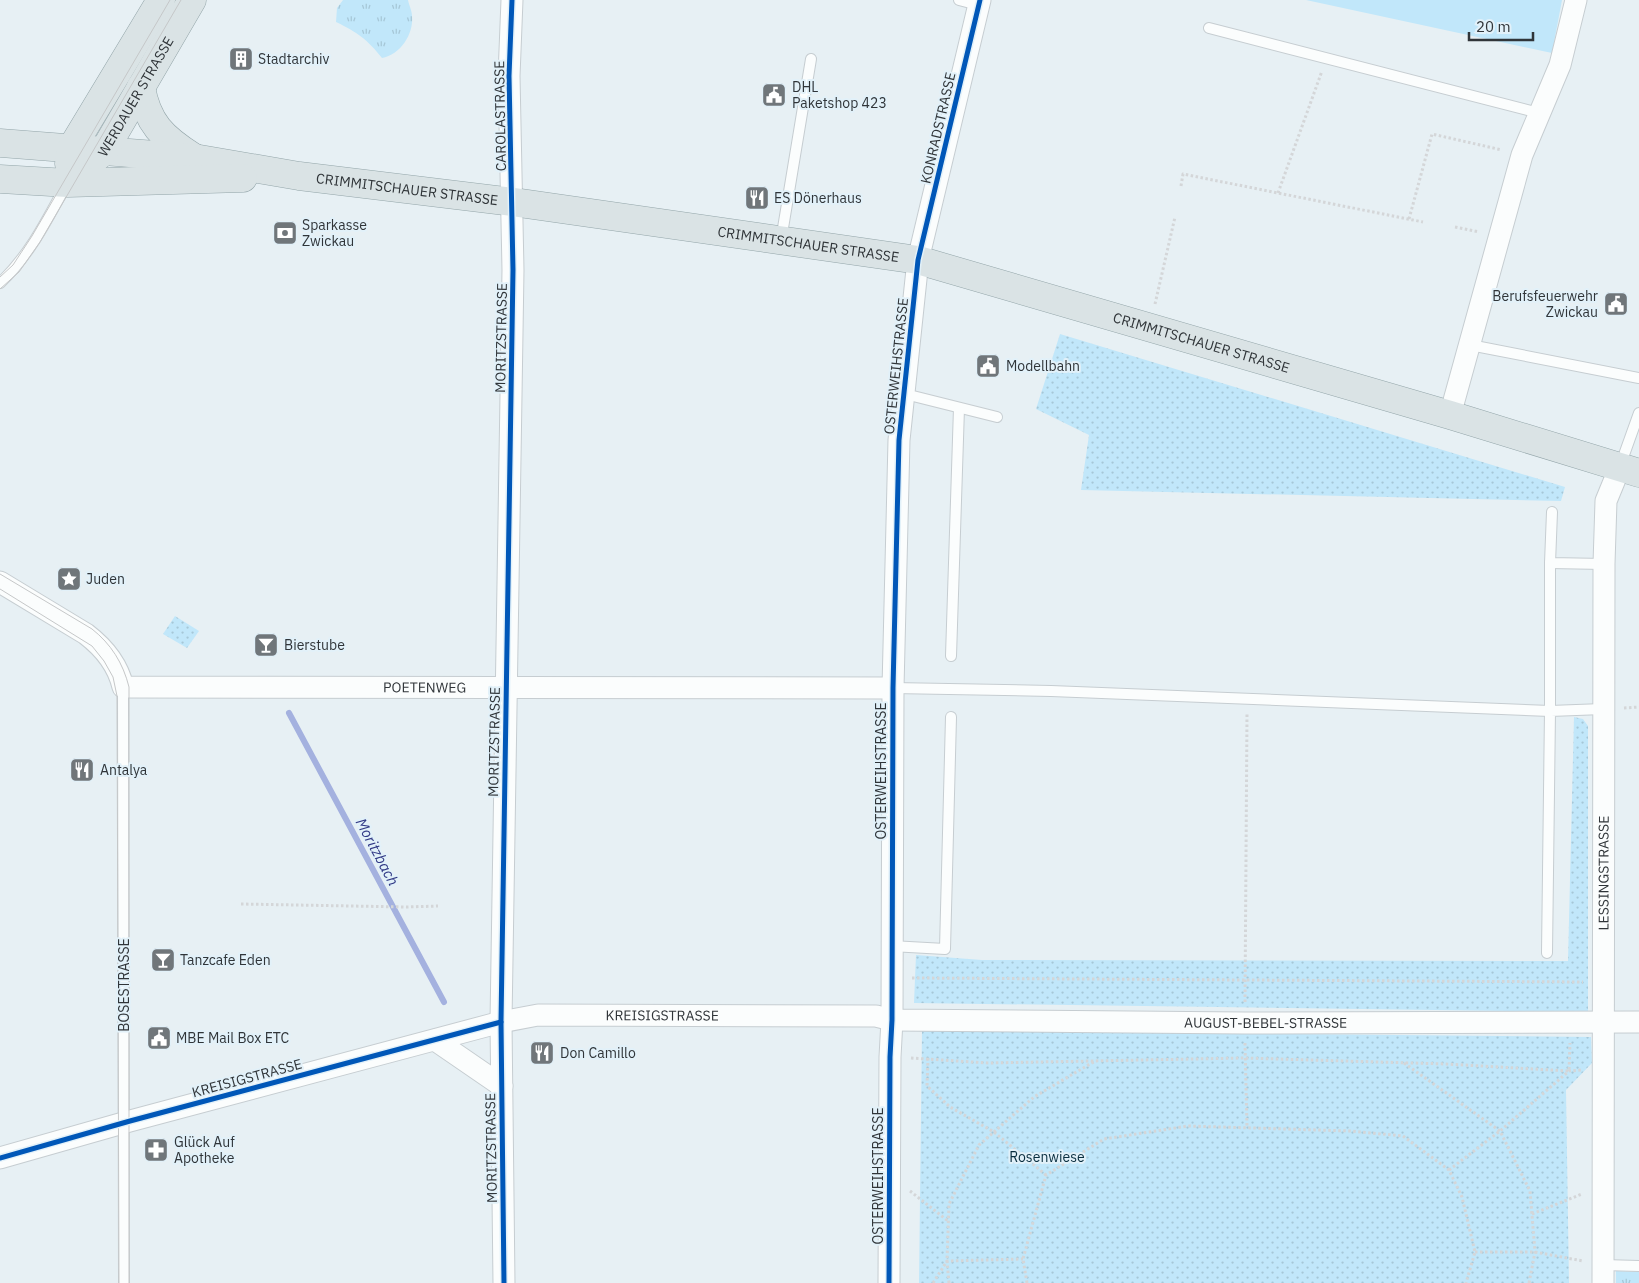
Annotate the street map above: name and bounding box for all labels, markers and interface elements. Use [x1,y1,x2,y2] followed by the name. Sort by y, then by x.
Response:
[1469,10,1533,42] scale bar
[1476,17,1511,36] text: 20 m
[94,33,178,160] street label: WERDAUER STRASSE
[228,46,254,72] building icon: Stadtarchiv
[258,50,330,68] place label: Stadtarchiv
[490,60,510,172] street label: CAROLASTRASSE
[916,71,960,185] street label: KONRADSTRASSE
[792,78,887,112] place label: DHL Paketshop 423
[761,82,787,108] public building icon: DHL Paketshop 423
[315,169,499,209] street label: CRIMMITSCHAUER STRASSE
[744,185,770,211] restaurant icon: ES Dönerhaus
[774,189,862,207] place label: ES Dönerhaus
[302,216,367,250] place label: Sparkasse Zwickau
[272,220,298,246] bank icon: Sparkasse Zwickau
[716,222,900,266] street label: CRIMMITSCHAUER STRASSE
[491,283,511,393] street label: MORITZSTRASSE
[1492,287,1598,321] place label: Berufsfeuerwehr Zwickau
[1603,291,1629,317] public building icon: Berufsfeuerwehr Zwickau
[880,297,912,435] street label: OSTERWEIHSTRASSE
[1111,308,1292,377] street label: CRIMMITSCHAUER STRASSE
[975,353,1001,379] public building icon: Modellbahn
[1006,357,1080,375] place label: Modellbahn
[56,566,82,592] place icon: Juden
[86,570,125,588] place label: Juden
[253,632,279,658] bar icon: Bierstube
[284,636,345,654] place label: Bierstube
[383,678,466,696] street label: POETENWEG
[484,687,504,797] street label: MORITZSTRASSE
[872,702,890,840] street label: OSTERWEIHSTRASSE
[69,757,95,783] restaurant icon: Antalya
[100,761,148,779] place label: Antalya
[352,815,403,889] water label: Moritzbach
[1594,816,1613,930] street label: LESSINGSTRASSE
[115,938,133,1032] street label: BOSESTRASSE
[150,947,176,973] bar icon: Tanzcafe Eden
[180,951,271,969] place label: Tanzcafe Eden
[605,1006,719,1025] street label: KREISIGSTRASSE
[1184,1013,1347,1032] street label: AUGUST-BEBEL-STRASSE
[146,1025,172,1051] public building icon: MBE Mail Box ETC
[176,1029,290,1047] place label: MBE Mail Box ETC
[529,1040,555,1066] restaurant icon: Don Camillo
[560,1044,636,1062] place label: Don Camillo
[190,1055,304,1101] street label: KREISIGSTRASSE
[481,1093,501,1203] street label: MORITZSTRASSE
[869,1107,887,1245] street label: OSTERWEIHSTRASSE
[174,1133,235,1167] place label: Glück Auf Apotheke
[143,1137,169,1163] pharmacy icon: Glück Auf Apotheke
[1009,1148,1085,1166] park label: Rosenwiese

